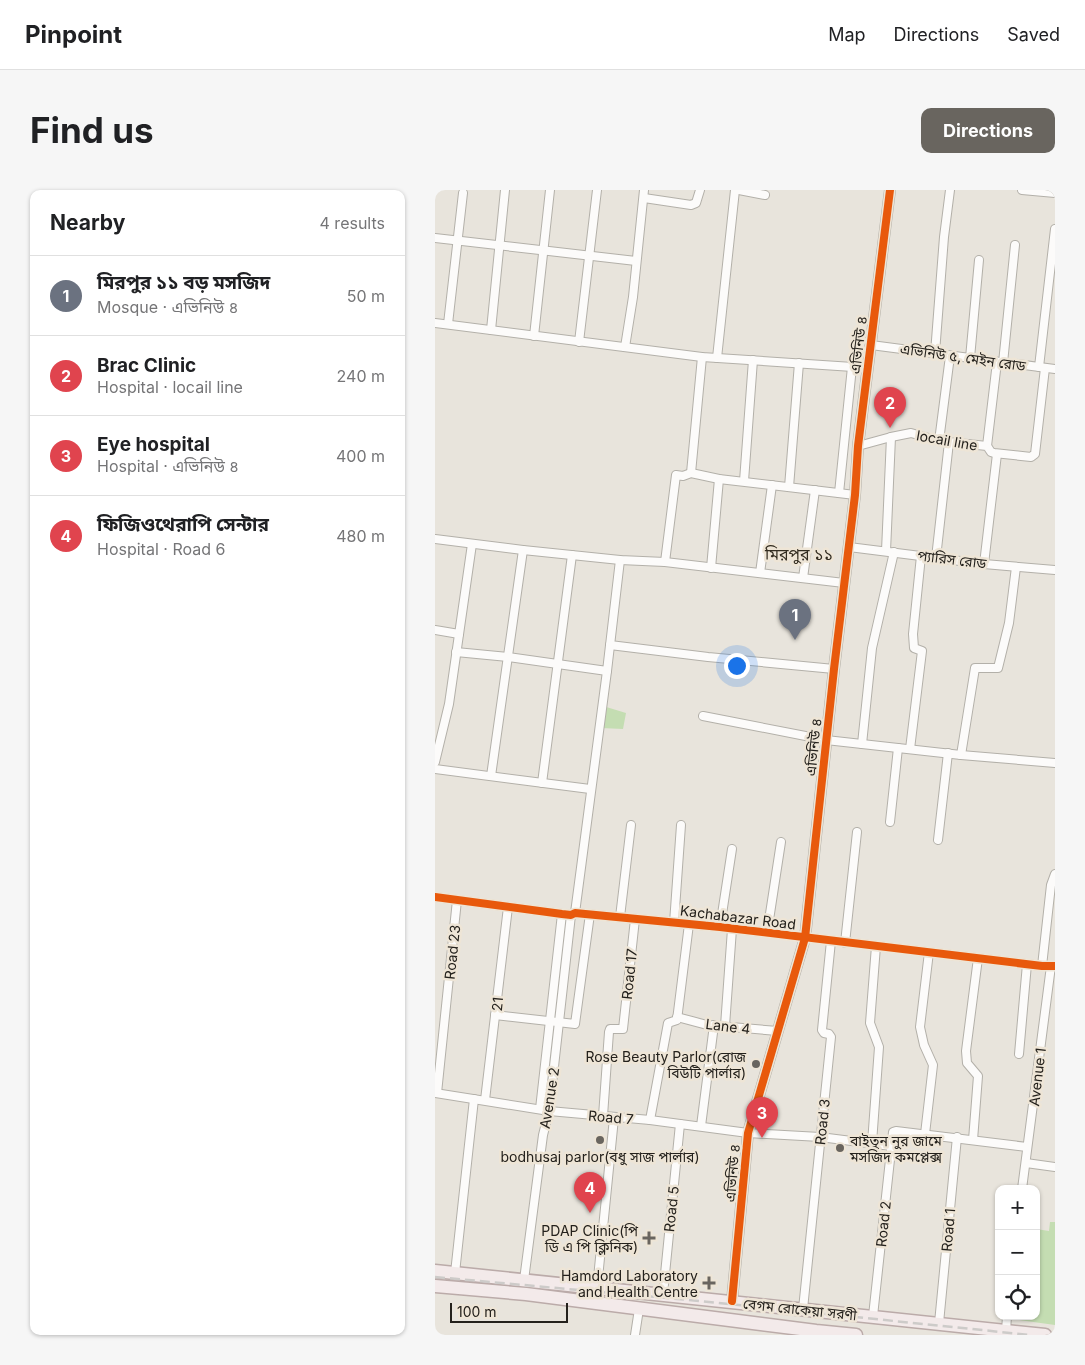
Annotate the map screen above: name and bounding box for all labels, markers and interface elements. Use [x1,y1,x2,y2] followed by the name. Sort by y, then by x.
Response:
[25,20,122,49] text: Pinpoint
[828,24,866,45] text: Map
[894,24,979,45] text: Directions
[1007,24,1060,45] text: Saved
[921,108,1055,153] button: Directions
[30,109,154,151] text: Find us
[50,210,125,235] text: Nearby
[320,213,385,233] text: 4 results
[97,271,270,294] text: মিরপুর ১১ বড় মসজিদ
[63,286,69,306] text: 1
[347,286,385,306] text: 50 m
[97,297,238,317] text: Mosque · এভিনিউ ৪
[846,315,870,375] street label: এভিনিউ ৪
[899,340,1028,374] street label: এভিনিউ ৫, মেইন রোড
[97,354,196,377] text: Brac Clinic
[61,366,71,386] text: 2
[337,366,385,386] text: 240 m
[97,377,243,397] text: Hospital · locail line
[874,387,906,428] pin: 2
[915,426,979,454] street label: locail line
[97,433,210,456] text: Eye hospital
[61,446,71,466] text: 3
[336,446,385,466] text: 400 m
[97,456,239,476] text: Hospital · এভিনিউ ৪
[97,513,269,536] text: ফিজিওথেরাপি সেন্টার
[61,526,71,546] text: 4
[336,526,385,546] text: 480 m
[97,539,225,559] text: Hospital · Road 6
[764,544,833,564] district label: মিরপুর ১১
[917,546,988,572] street label: প্যারিস রোড
[779,599,811,640] pin: 1
[724,653,750,679] your location
[802,717,824,777] street label: এভিনিউ ৪
[679,901,797,933] street label: Kachabazar Road
[441,924,463,980] street label: Road 23
[618,948,640,1000] street label: Road 17
[488,996,506,1012] street label: 21
[705,1015,751,1037] street label: Lane 4
[1025,1047,1049,1107] street label: Avenue 1
[585,1048,747,1081] place label: Rose Beauty Parlor(রোজ বিউটি পার্লার)
[750,1058,762,1070] marker: Rose Beauty Parlor(রোজ বিউটি পার্লার)
[536,1066,562,1130] street label: Avenue 2
[746,1097,778,1138] pin: 3
[811,1098,833,1146] street label: Road 3
[588,1107,635,1127] street label: Road 7
[849,1132,942,1165] place label: বাইতুন নুর জামে মসজিদ কমপ্লেক্স
[594,1134,606,1146] marker: bodhusaj parlor(বধু সাজ পার্লার)
[834,1142,846,1154] marker: বাইতুন নুর জামে মসজিদ কমপ্লেক্স
[721,1143,743,1203] street label: এভিনিউ ৪
[500,1148,700,1166] place label: bodhusaj parlor(বধু সাজ পার্লার)
[574,1172,606,1213] pin: 4
[660,1185,682,1233] street label: Road 5
[995,1185,1040,1320] map controls
[995,1185,1040,1230] button: +
[872,1200,894,1248] street label: Road 2
[938,1208,958,1252] street label: Road 1
[541,1222,639,1255] place label: PDAP Clinic(পি ডি এ পি ক্লিনিক)
[995,1230,1040,1275] button: −
[642,1231,656,1245] marker: PDAP Clinic(পি ডি এ পি ক্লিনিক)
[561,1267,698,1300] place label: Hamdord Laboratory and Health Centre
[995,1275,1040,1320] button: locate
[702,1276,716,1290] marker: Hamdord Laboratory and Health Centre
[742,1295,858,1323] street label: বেগম রোকেয়া সরণী
[450,1300,567,1323] scale bar
[457,1303,497,1320] text: 100 m

